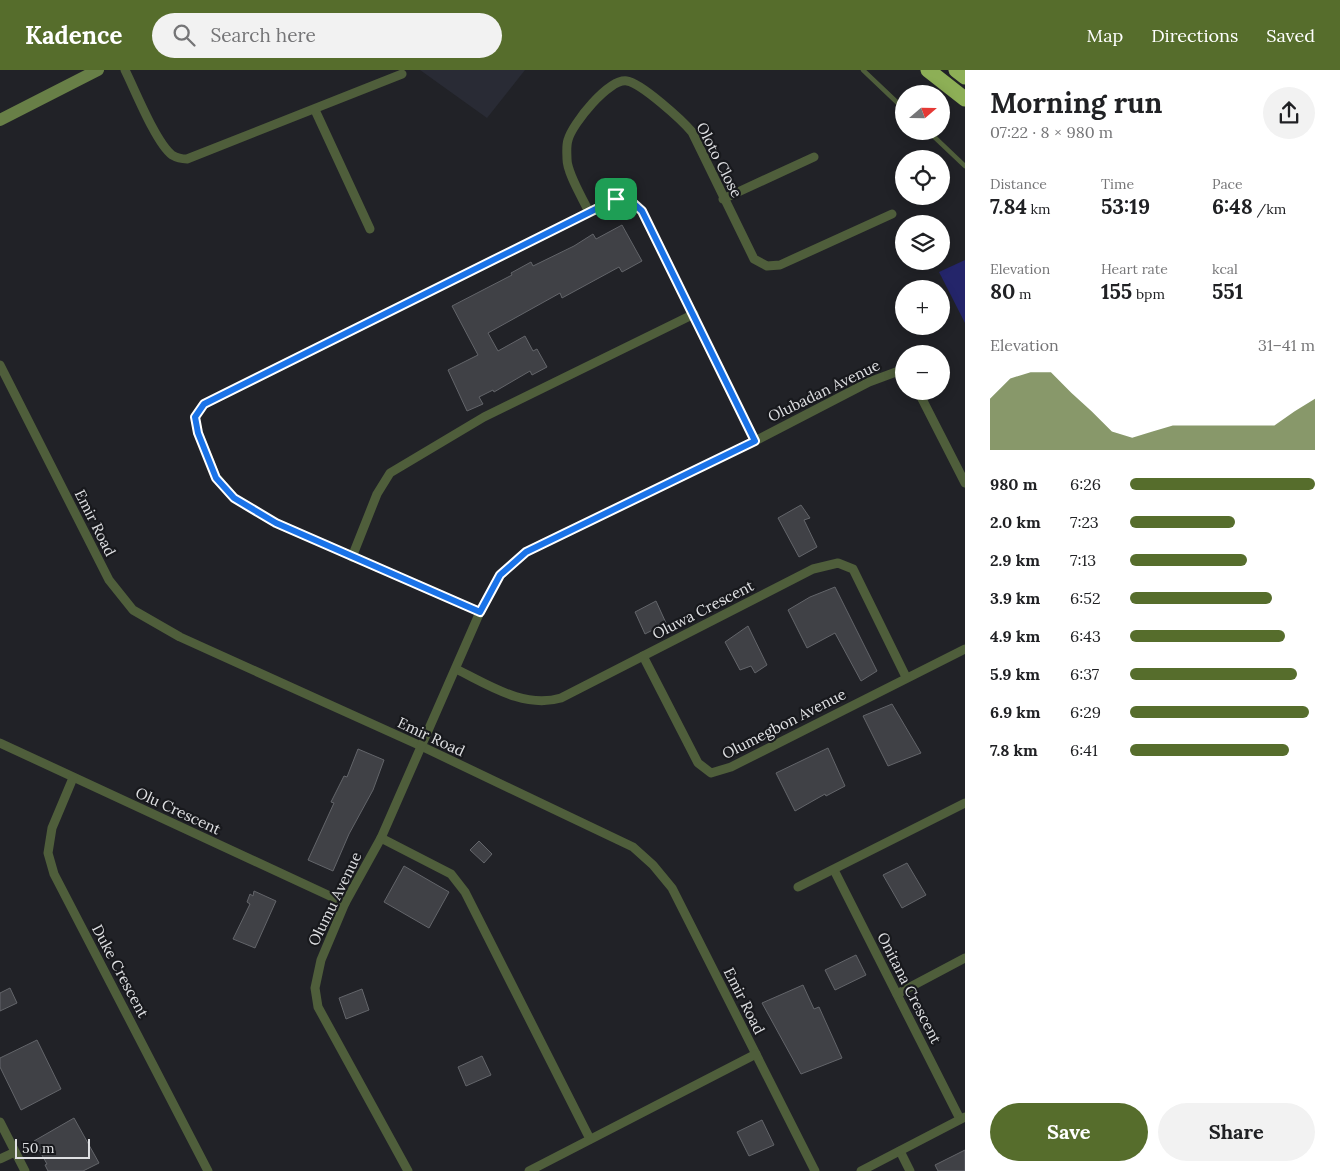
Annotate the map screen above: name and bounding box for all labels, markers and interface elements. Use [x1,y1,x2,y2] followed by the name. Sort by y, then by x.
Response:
[152,13,502,58] search box
[25,20,122,51] text: Kadence
[170,21,198,49] icon: search
[210,23,316,47] text: Search here
[1087,24,1123,47] text: Map
[1151,24,1238,47] text: Directions
[1266,24,1315,47] text: Saved
[895,85,950,140] north arrow
[895,85,950,400] map controls
[990,85,1162,121] text: Morning run
[1263,87,1315,139] button: share
[692,119,746,200] street label: Oloto Close
[990,122,1113,142] text: 07:22 · 8 × 980 m
[895,150,950,205] button: locate
[990,175,1047,193] text: Distance
[1101,175,1134,193] text: Time
[1212,175,1243,193] text: Pace
[595,178,637,220] pin
[602,185,630,213] icon: arrive
[990,193,1027,220] text: 7.84
[1101,193,1150,220] text: 53:19
[1212,193,1253,220] text: 6:48
[1027,200,1051,218] text: km
[1253,200,1286,218] text: /km
[895,215,950,270] button: layers
[990,260,1050,278] text: Elevation
[1101,260,1168,278] text: Heart rate
[1212,260,1238,278] text: kcal
[990,278,1015,305] text: 80
[1101,278,1132,305] text: 155
[1212,278,1243,305] text: 551
[895,280,950,335] button: +
[1015,285,1032,303] text: m
[1132,285,1165,303] text: bpm
[990,335,1059,355] text: Elevation
[1258,335,1315,355] text: 31–41 m
[895,345,950,400] button: −
[765,355,883,426] street label: Olubadan Avenue
[990,474,1037,494] text: 980 m
[1070,474,1101,494] text: 6:26
[71,486,120,559] street label: Emir Road
[990,512,1041,532] text: 2.0 km
[1070,512,1099,532] text: 7:23
[990,550,1040,570] text: 2.9 km
[1070,550,1096,570] text: 7:13
[649,576,757,643] street label: Oluwa Crescent
[990,588,1040,608] text: 3.9 km
[1070,588,1101,608] text: 6:52
[990,626,1040,646] text: 4.9 km
[1070,626,1101,646] text: 6:43
[990,664,1040,684] text: 5.9 km
[1070,664,1099,684] text: 6:37
[719,684,849,763] street label: Olumegbon Avenue
[990,702,1041,722] text: 6.9 km
[1070,702,1101,722] text: 6:29
[394,713,468,760] street label: Emir Road
[990,740,1038,760] text: 7.8 km
[1070,740,1098,760] text: 6:41
[133,783,224,839] street label: Olu Crescent
[304,849,365,949] street label: Olumu Avenue
[88,921,153,1021] street label: Duke Crescent
[873,929,946,1047] street label: Onitana Crescent
[720,964,769,1037] street label: Emir Road
[990,1103,1148,1161] button: Save
[1158,1103,1315,1161] button: Share
[15,1136,90,1159] scale bar
[22,1139,55,1157] text: 50 m

